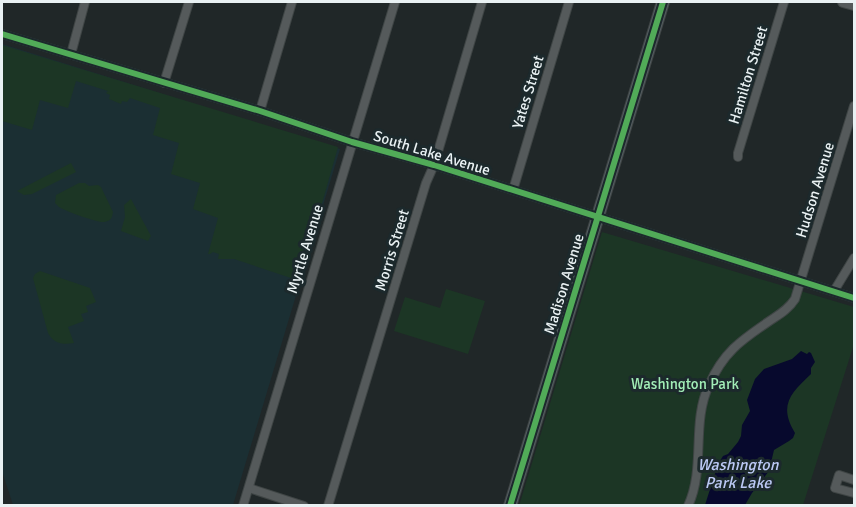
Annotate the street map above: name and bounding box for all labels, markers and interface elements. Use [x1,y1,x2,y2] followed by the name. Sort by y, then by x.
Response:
[725,24,771,126] street label: Hamilton Street
[508,53,548,131] street label: Yates Street
[371,127,493,179] street label: South Lake Avenue
[792,140,838,240] street label: Hudson Avenue
[283,202,327,296] street label: Myrtle Avenue
[371,207,413,293] street label: Morris Street
[540,231,588,337] street label: Madison Avenue
[631,375,739,393] park label: Washington Park
[698,455,780,493] water label: Washington Park Lake

